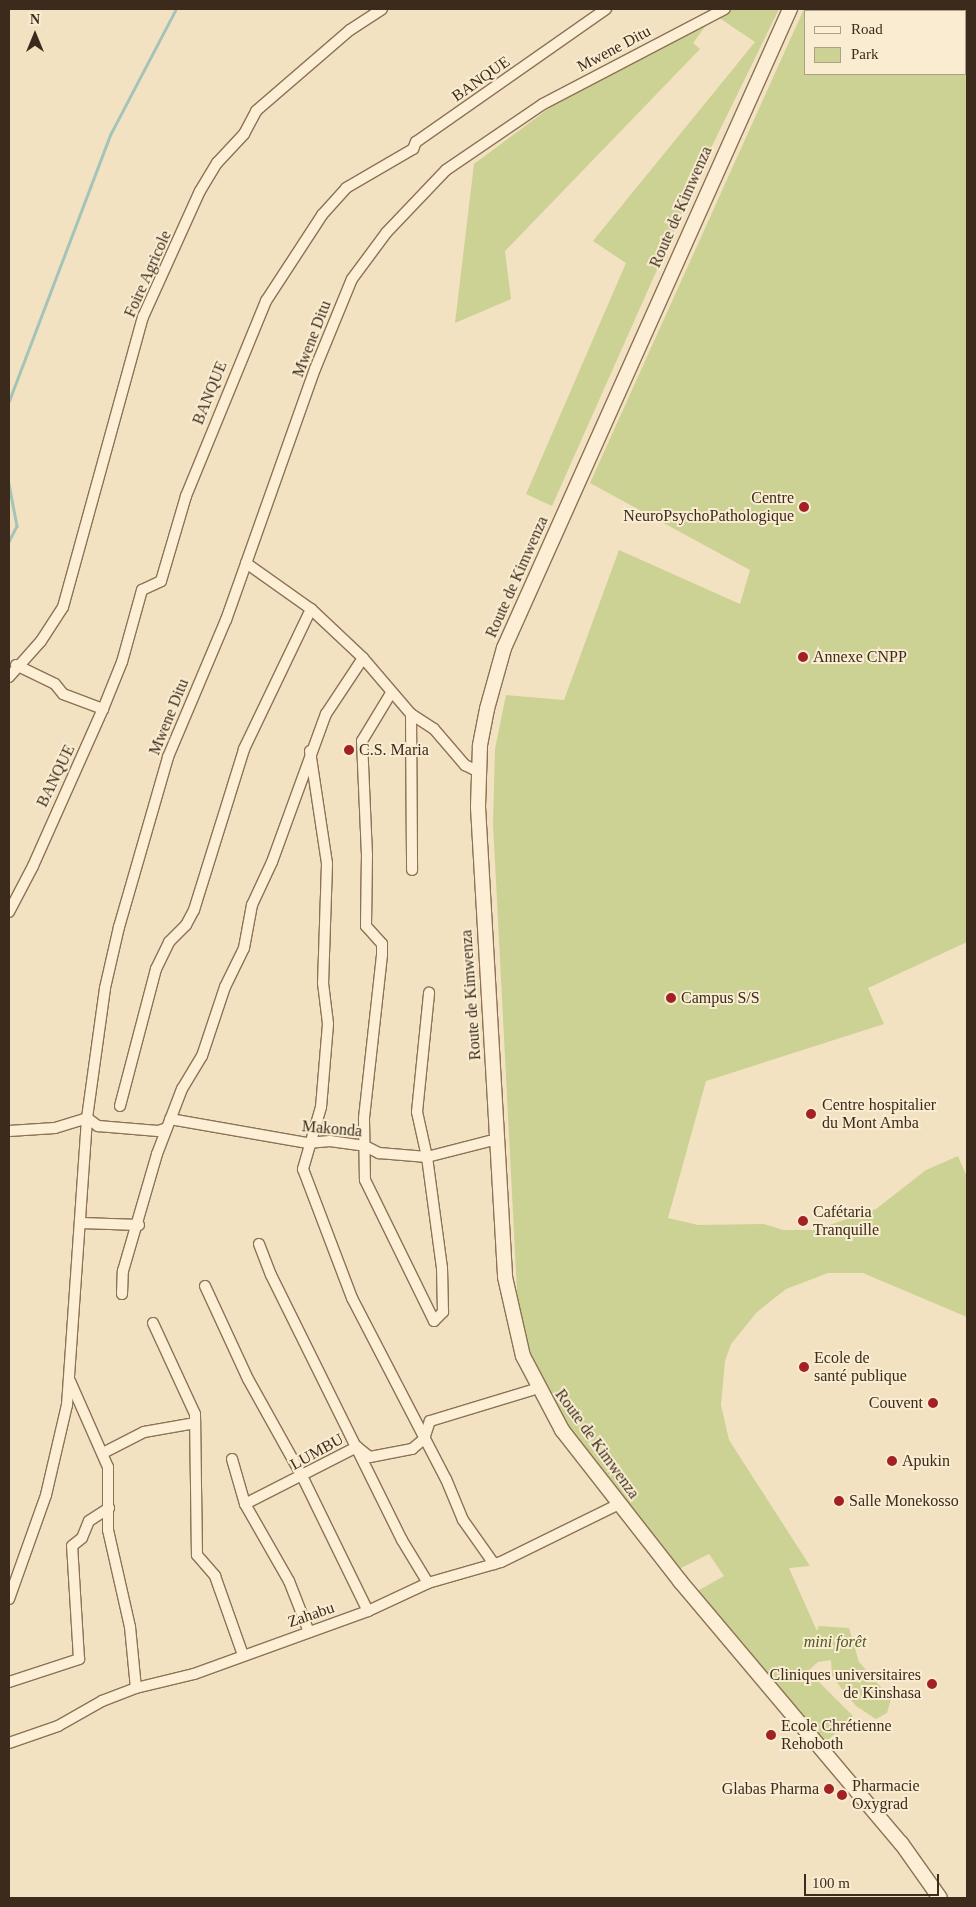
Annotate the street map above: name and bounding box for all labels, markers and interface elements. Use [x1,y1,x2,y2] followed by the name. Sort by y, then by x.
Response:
[10,10,60,60] north arrow
[804,10,966,75] legend
[30,12,40,27] text: N
[851,21,883,37] text: Road
[574,22,654,76] street label: Mwene Ditu
[851,46,879,62] text: Park
[448,52,514,106] street label: BANQUE
[646,143,716,271] street label: Route de Kimwenza
[120,227,176,321] street label: Foire Agricole
[289,298,335,380] street label: Mwene Ditu
[189,358,231,428] street label: BANQUE
[623,488,794,526] place label: Centre NeuroPsychoPathologique
[798,501,810,513] marker: Centre NeuroPsychoPathologique
[482,513,552,641] street label: Route de Kimwenza
[813,647,907,667] place label: Annexe CNPP
[797,651,809,663] marker: Annexe CNPP
[145,676,193,758] street label: Mwene Ditu
[359,740,429,760] place label: C.S. Maria
[33,742,79,810] street label: BANQUE
[343,744,355,756] marker: C.S. Maria
[457,929,485,1061] street label: Route de Kimwenza
[681,988,760,1008] place label: Campus S/S
[665,992,677,1004] marker: Campus S/S
[822,1095,936,1133] place label: Centre hospitalier du Mont Amba
[804,1107,818,1121] marker: Centre hospitalier du Mont Amba
[301,1117,363,1141] street label: Makonda
[813,1202,879,1240] place label: Cafétaria Tranquille
[797,1215,809,1227] marker: Cafétaria Tranquille
[814,1348,907,1386] place label: Ecole de santé publique
[798,1361,810,1373] marker: Ecole de santé publique
[551,1386,643,1502] street label: Route de Kimwenza
[869,1393,923,1413] place label: Couvent
[927,1397,939,1409] marker: Couvent
[287,1430,347,1474] street label: LUMBU
[902,1451,950,1471] place label: Apukin
[886,1455,898,1467] marker: Apukin
[849,1491,959,1511] place label: Salle Monekosso
[833,1495,845,1507] marker: Salle Monekosso
[285,1598,337,1632] street label: Zahabu
[804,1632,866,1652] park label: mini forêt
[769,1665,921,1703] place label: Cliniques universitaires de Kinshasa
[925,1677,939,1691] marker: Cliniques universitaires de Kinshasa
[781,1716,892,1754] place label: Ecole Chrétienne Rehoboth
[765,1729,777,1741] marker: Ecole Chrétienne Rehoboth
[852,1776,920,1814] place label: Pharmacie Oxygrad
[722,1779,819,1799] place label: Glabas Pharma
[823,1783,835,1795] marker: Glabas Pharma
[836,1789,848,1801] marker: Pharmacie Oxygrad
[806,1864,941,1896] scale bar
[812,1875,850,1891] text: 100 m

